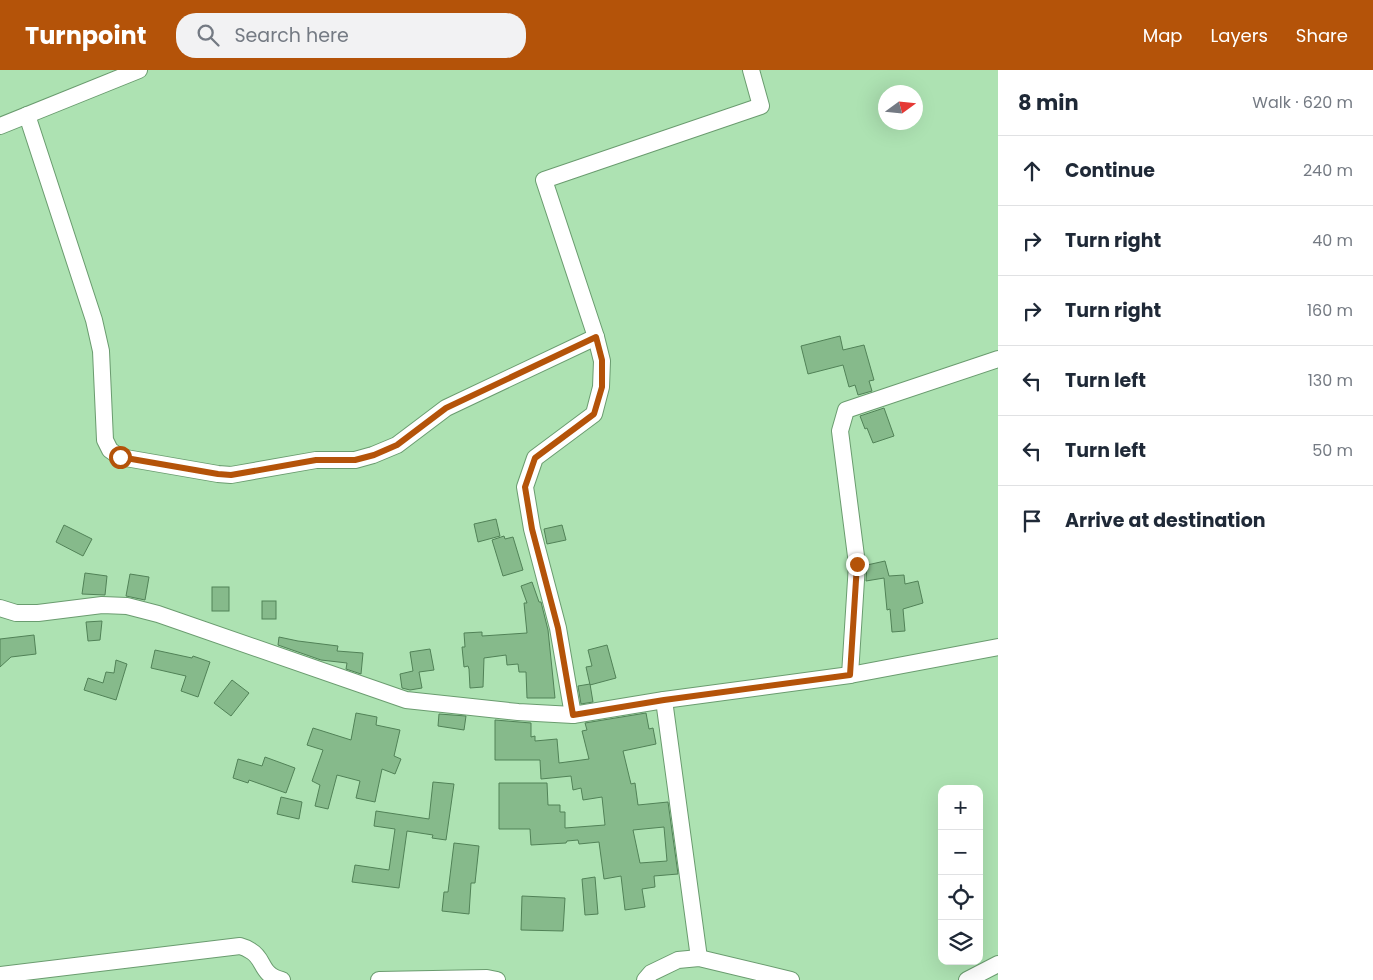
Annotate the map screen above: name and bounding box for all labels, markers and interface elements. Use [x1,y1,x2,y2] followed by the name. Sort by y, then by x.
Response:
[176,13,526,58] search box
[25,19,146,52] text: Turnpoint
[194,21,222,49] icon: search
[234,22,349,49] text: Search here
[1143,23,1183,48] text: Map
[1211,23,1268,48] text: Layers
[1296,23,1348,48] text: Share
[878,85,923,130] north arrow
[1018,88,1079,117] text: 8 min
[1252,91,1353,114] text: Walk · 620 m
[1018,157,1046,185] icon: ahead
[1065,157,1155,184] text: Continue
[1303,159,1353,182] text: 240 m
[1018,227,1046,255] icon: right
[1065,227,1161,254] text: Turn right
[1312,229,1353,252] text: 40 m
[1018,297,1046,325] icon: right
[1065,297,1161,324] text: Turn right
[1307,299,1353,322] text: 160 m
[1018,367,1046,395] icon: left
[1065,367,1146,394] text: Turn left
[1308,369,1353,392] text: 130 m
[1018,437,1046,465] icon: left
[1065,437,1146,464] text: Turn left
[1312,439,1353,462] text: 50 m
[109,446,132,469] route start
[1018,507,1046,535] icon: arrive
[1065,507,1266,534] text: Arrive at destination
[846,553,869,576] route end
[938,785,983,965] map controls
[938,785,983,830] button: +
[938,830,983,875] button: −
[938,875,983,920] button: locate
[938,920,983,965] button: layers

